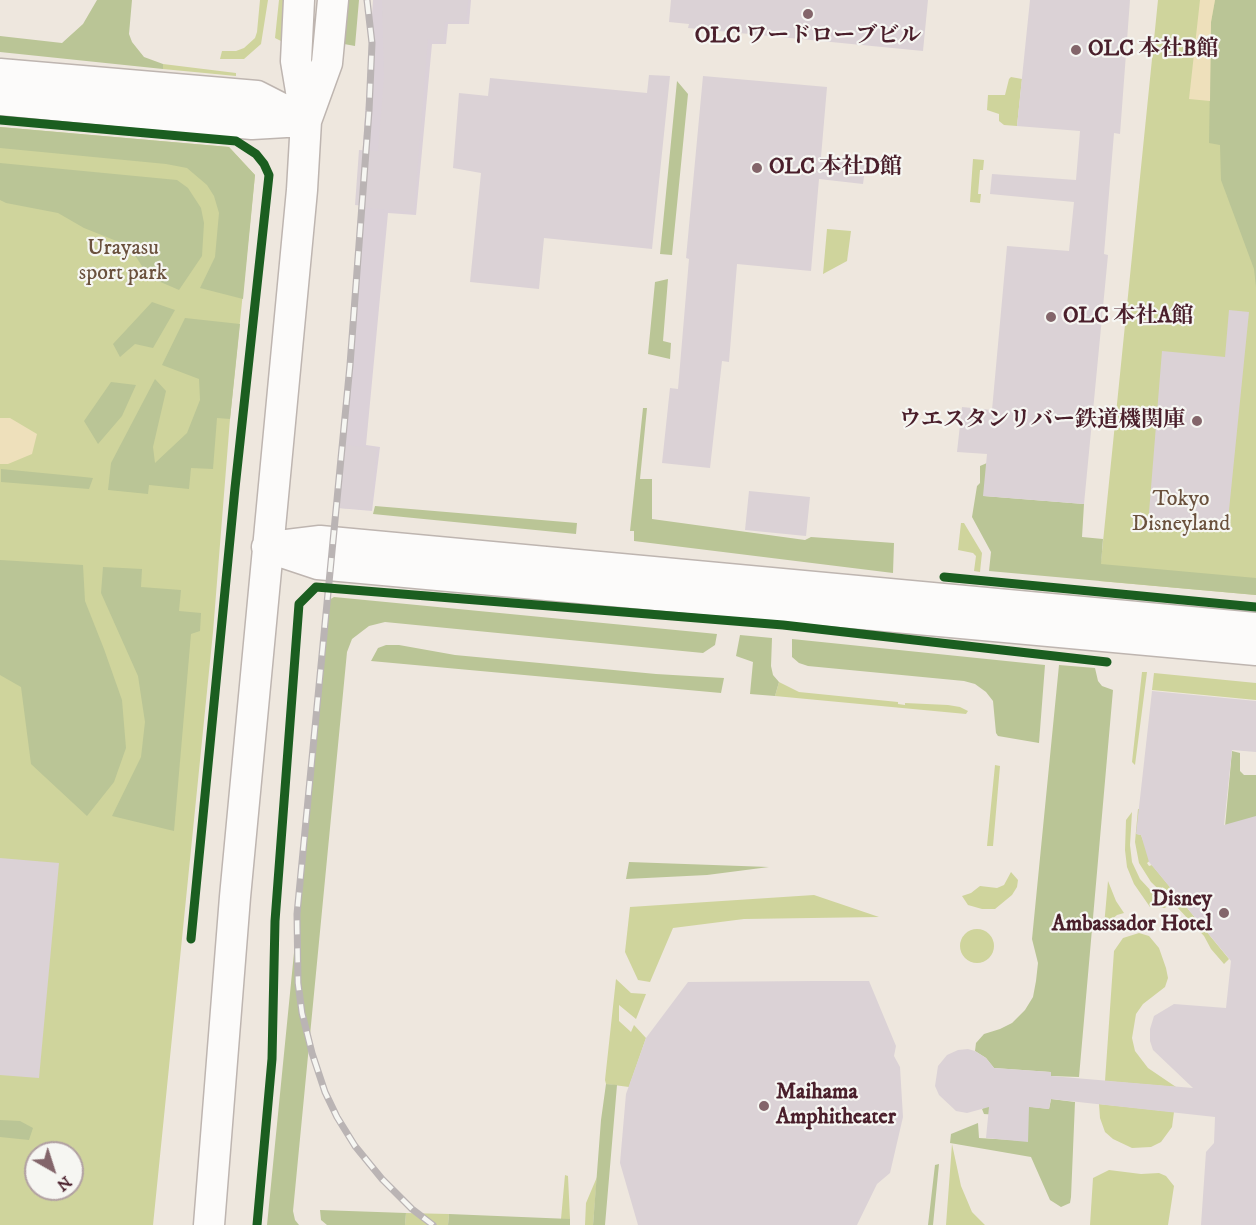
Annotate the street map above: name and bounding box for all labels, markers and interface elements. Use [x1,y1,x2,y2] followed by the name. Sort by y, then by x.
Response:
[801,7,815,21] marker: OLC ワードローブビル
[695,24,921,50] place label: OLC ワードローブビル
[1088,37,1218,63] place label: OLC 本社B館
[1069,43,1083,57] marker: OLC 本社B館
[769,155,902,181] place label: OLC 本社D館
[750,161,764,175] marker: OLC 本社D館
[79,236,167,288] park label: Urayasu sport park
[1063,304,1194,330] place label: OLC 本社A館
[1044,310,1058,324] marker: OLC 本社A館
[899,408,1185,434] place label: ウエスタンリバー鉄道機関庫
[1190,414,1204,428] marker: ウエスタンリバー鉄道機関庫
[1132,487,1230,538] park label: Tokyo Disneyland
[1052,887,1212,938] place label: Disney Ambassador Hotel
[1217,906,1231,920] marker: Disney Ambassador Hotel
[776,1080,896,1132] place label: Maihama Amphitheater
[757,1099,771,1113] marker: Maihama Amphitheater
[24,1141,84,1201] north arrow
[53,1172,75,1195] text: N

